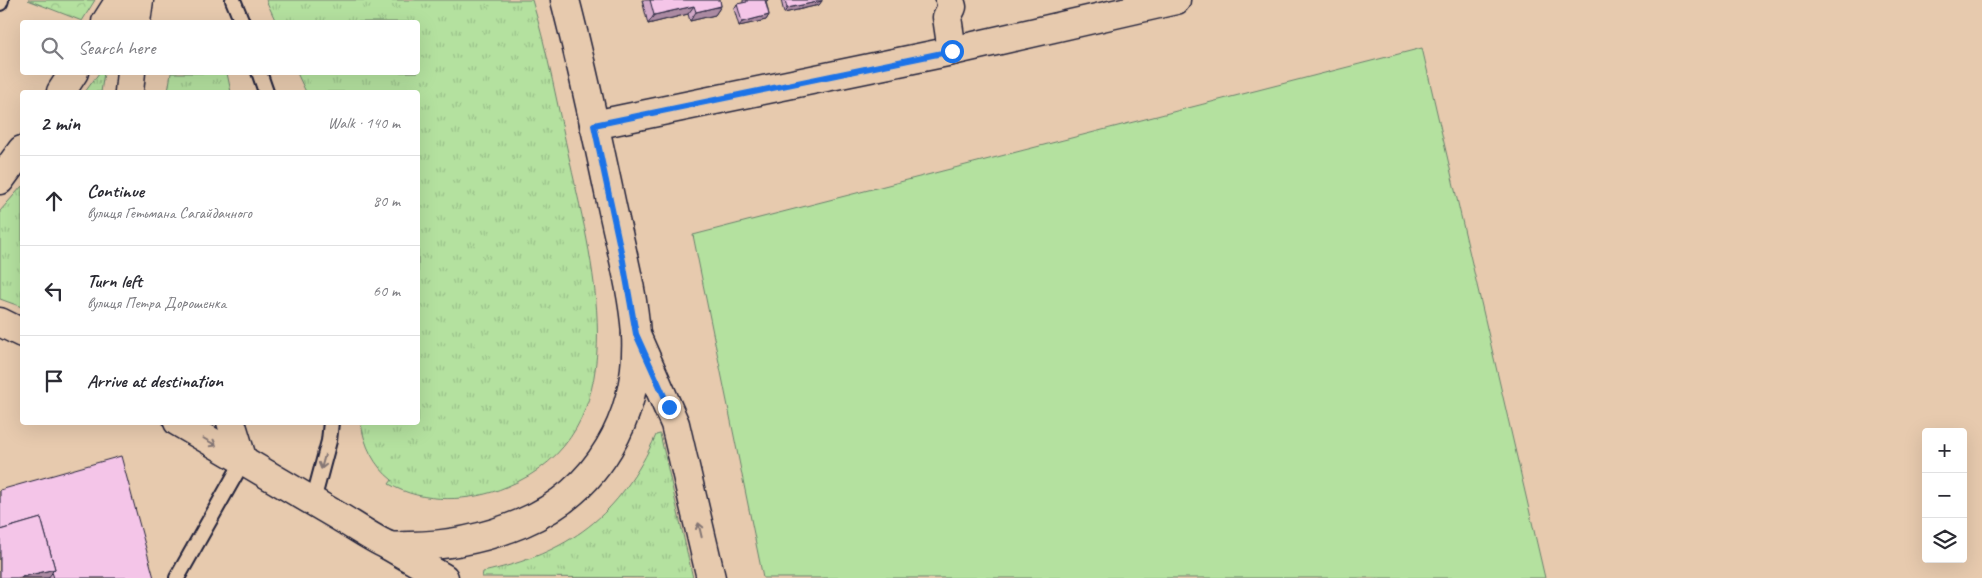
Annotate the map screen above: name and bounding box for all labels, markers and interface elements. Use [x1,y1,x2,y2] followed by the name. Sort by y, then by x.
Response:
[20,20,420,75] search box
[38,34,66,62] icon: search
[78,36,155,60] text: Search here
[941,40,964,63] route start
[40,110,80,136] text: 2 min
[328,113,400,133] text: Walk · 140 m
[87,179,144,203] text: Continue
[40,187,68,215] icon: ahead
[373,191,400,211] text: 80 m
[87,203,252,223] text: вулиця Гетьмана Сагайдачного
[87,269,142,293] text: Turn left
[40,277,68,305] icon: left
[373,281,400,301] text: 60 m
[87,293,226,313] text: вулиця Петра Дорошенка
[40,367,68,395] icon: arrive
[87,369,223,393] text: Arrive at destination
[658,396,681,419] route end
[1922,428,1967,563] map controls
[1922,428,1967,473] button: +
[203,437,217,447] one-way arrow
[318,454,328,470] one-way arrow
[1922,473,1967,518] button: −
[1922,518,1967,563] button: layers
[695,523,705,539] one-way arrow

